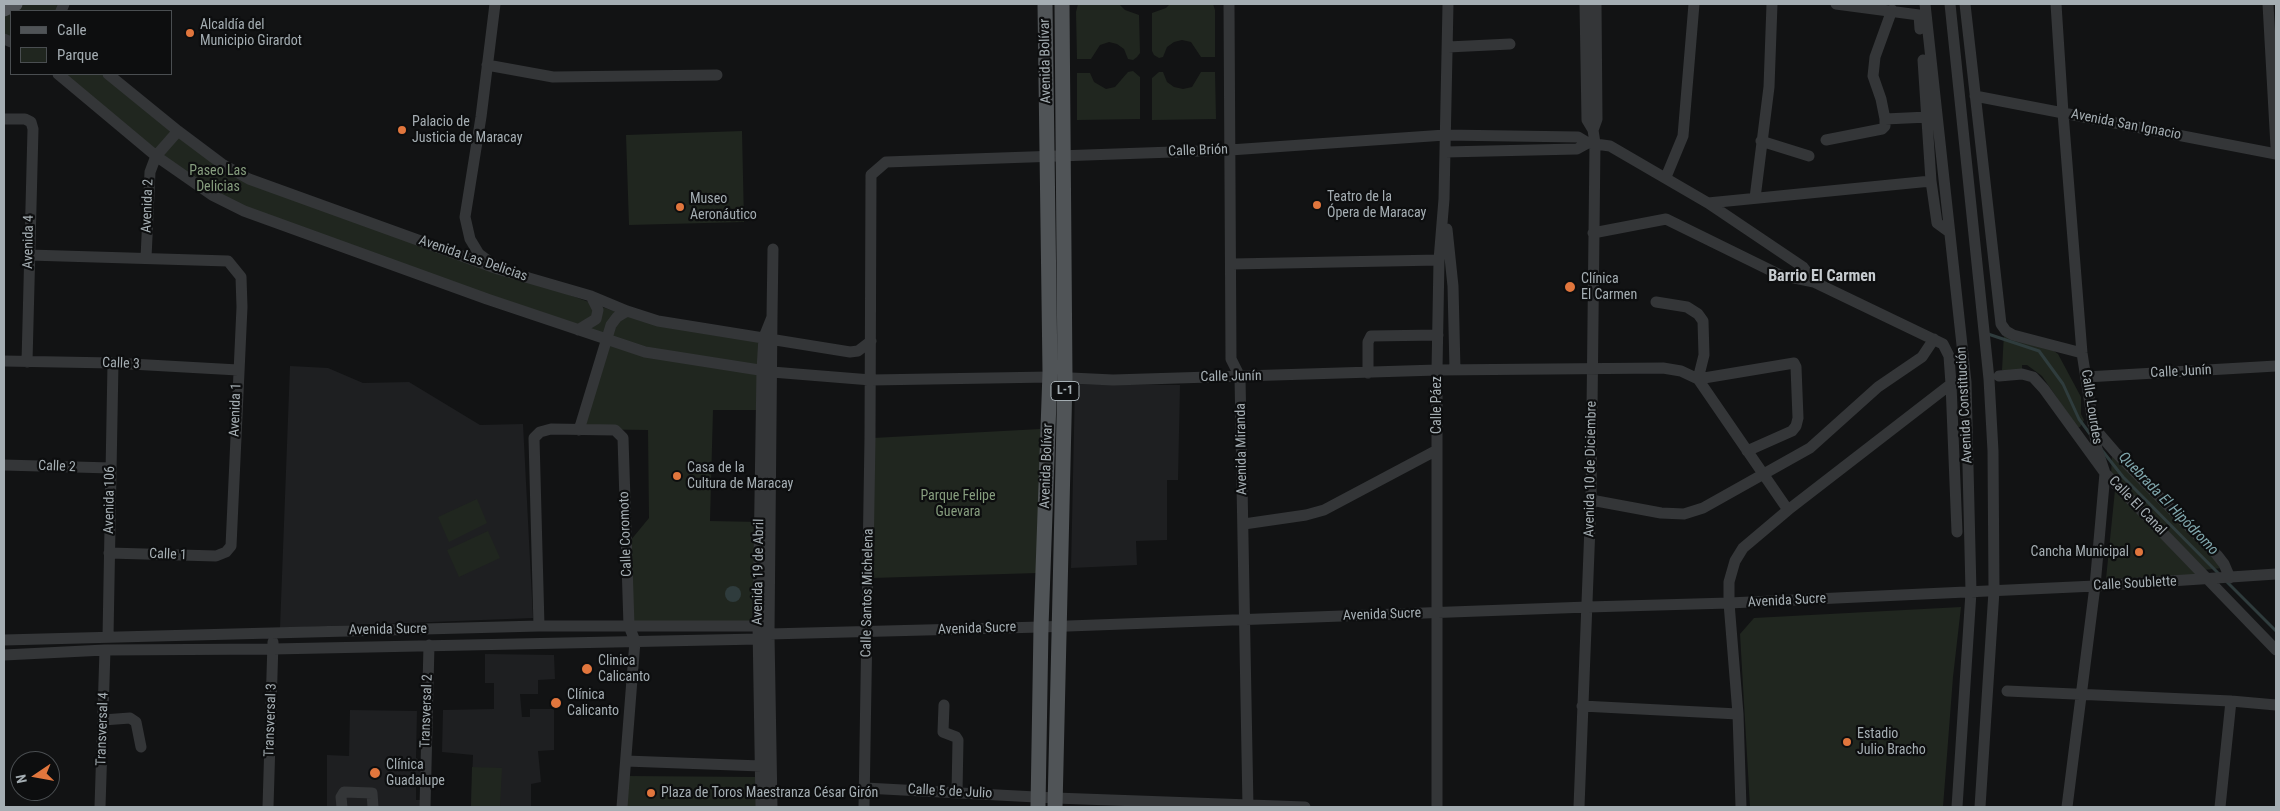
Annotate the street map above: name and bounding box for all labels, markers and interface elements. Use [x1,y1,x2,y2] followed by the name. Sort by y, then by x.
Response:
[10,10,172,75] legend
[200,17,302,49] place label: Alcaldía del Municipio Girardot
[1037,18,1055,104] street label: Avenida Bolívar
[57,21,87,39] text: Calle
[184,27,196,39] marker: Alcaldía del Municipio Girardot
[57,46,99,64] text: Parque
[2070,106,2182,144] street label: Avenida San Ignacio
[412,114,522,146] place label: Palacio de Justicia de Maracay
[396,124,408,136] marker: Palacio de Justicia de Maracay
[1168,142,1228,160] street label: Calle Brión
[189,163,247,196] park label: Paseo Las Delicias
[139,179,157,233] street label: Avenida 2
[1327,189,1426,222] place label: Teatro de la Ópera de Maracay
[690,191,757,223] place label: Museo Aeronáutico
[1311,199,1323,211] marker: Teatro de la Ópera de Maracay
[674,201,686,213] marker: Museo Aeronáutico
[20,215,38,269] street label: Avenida 4
[416,233,530,285] street label: Avenida Las Delicias
[1768,267,1876,287] district label: Barrio El Carmen
[1581,271,1637,304] place label: Clínica El Carmen
[1563,280,1577,294] marker: Clínica El Carmen
[1954,346,1976,464] street label: Avenida Constitución
[102,355,140,373] street label: Calle 3
[2150,362,2212,382] street label: Calle Junín
[1200,368,1262,386] street label: Calle Junín
[2077,368,2105,446] street label: Calle Lourdes
[1429,376,1445,434] street label: Calle Páez
[1051,382,1079,401] road number: L-1
[227,383,245,437] street label: Avenida 1
[1581,401,1601,537] street label: Avenida 10 de Diciembre
[1233,403,1251,495] street label: Avenida Miranda
[1037,423,1057,509] street label: Avenida Bolívar
[2114,449,2222,559] water label: Quebrada El Hipódromo
[38,458,76,476] street label: Calle 2
[687,460,793,492] place label: Casa de la Cultura de Maracay
[101,466,119,534] street label: Avenida 106
[671,470,683,482] marker: Casa de la Cultura de Maracay
[2105,473,2169,539] street label: Calle El Canal
[920,488,996,520] park label: Parque Felipe Guevara
[616,491,636,577] street label: Calle Coromoto
[750,519,768,625] street label: Avenida 19 de Abril
[858,528,878,658] street label: Calle Santos Michelena
[2031,544,2129,560] place label: Cancha Municipal
[149,546,187,564] street label: Calle 1
[2133,546,2145,558] marker: Cancha Municipal
[2093,573,2177,595] street label: Calle Soublette
[1747,591,1827,611] street label: Avenida Sucre
[1343,605,1421,625] street label: Avenida Sucre
[938,619,1016,639] street label: Avenida Sucre
[349,621,427,639] street label: Avenida Sucre
[598,653,650,686] place label: Clinica Calicanto
[580,662,594,676] marker: Clinica Calicanto
[417,674,437,748] street label: Transversal 2
[261,683,281,757] street label: Transversal 3
[567,687,619,720] place label: Clínica Calicanto
[93,692,113,766] street label: Transversal 4
[549,696,563,710] marker: Clínica Calicanto
[1857,726,1926,759] place label: Estadio Julio Bracho
[1841,736,1853,748] marker: Estadio Julio Bracho
[10,751,60,801] north arrow
[386,757,445,790] place label: Clínica Guadalupe
[368,766,382,780] marker: Clínica Guadalupe
[13,773,30,785] text: N
[907,781,993,803] street label: Calle 5 de Julio
[661,785,878,801] place label: Plaza de Toros Maestranza César Girón
[645,787,657,799] marker: Plaza de Toros Maestranza César Girón

